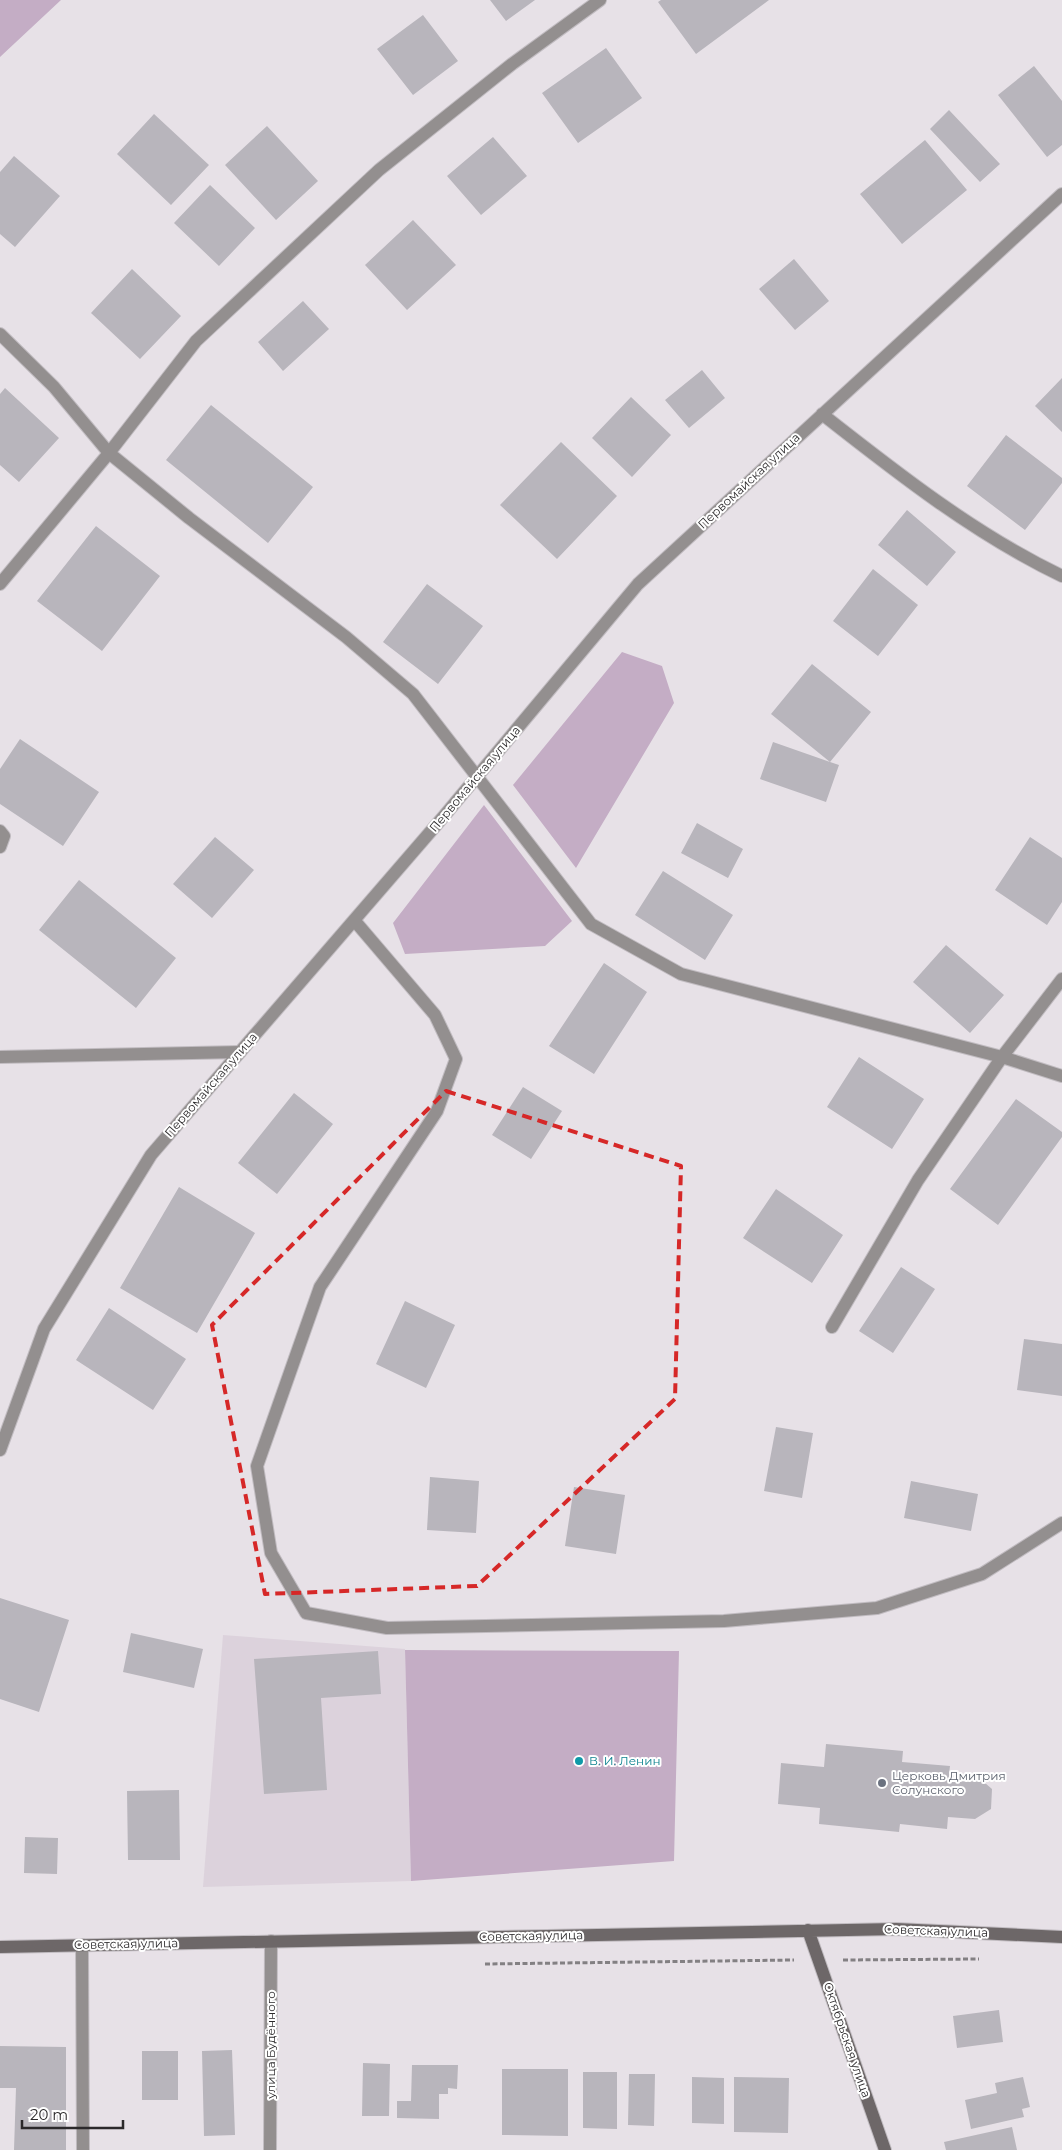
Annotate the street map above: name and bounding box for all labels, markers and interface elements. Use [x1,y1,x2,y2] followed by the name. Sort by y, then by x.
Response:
[695,430,803,532] street label: Первомайская улица
[426,723,523,835] street label: Первомайская улица
[161,1029,260,1140] street label: Первомайская улица
[589,1753,661,1768] place label: В. И. Ленин
[573,1755,585,1767] marker: В. И. Ленин
[892,1768,1006,1797] place label: Церковь Дмитрия Солунского
[876,1777,888,1789] marker: Церковь Дмитрия Солунского
[884,1921,988,1940] street label: Советская улица
[479,1927,583,1944] street label: Советская улица
[74,1935,178,1952] street label: Советская улица
[821,1980,874,2100] street label: Октябрьская улица
[263,1991,278,2100] street label: улица Будённого
[22,2098,124,2130] scale bar
[30,2105,68,2124] text: 20 m

